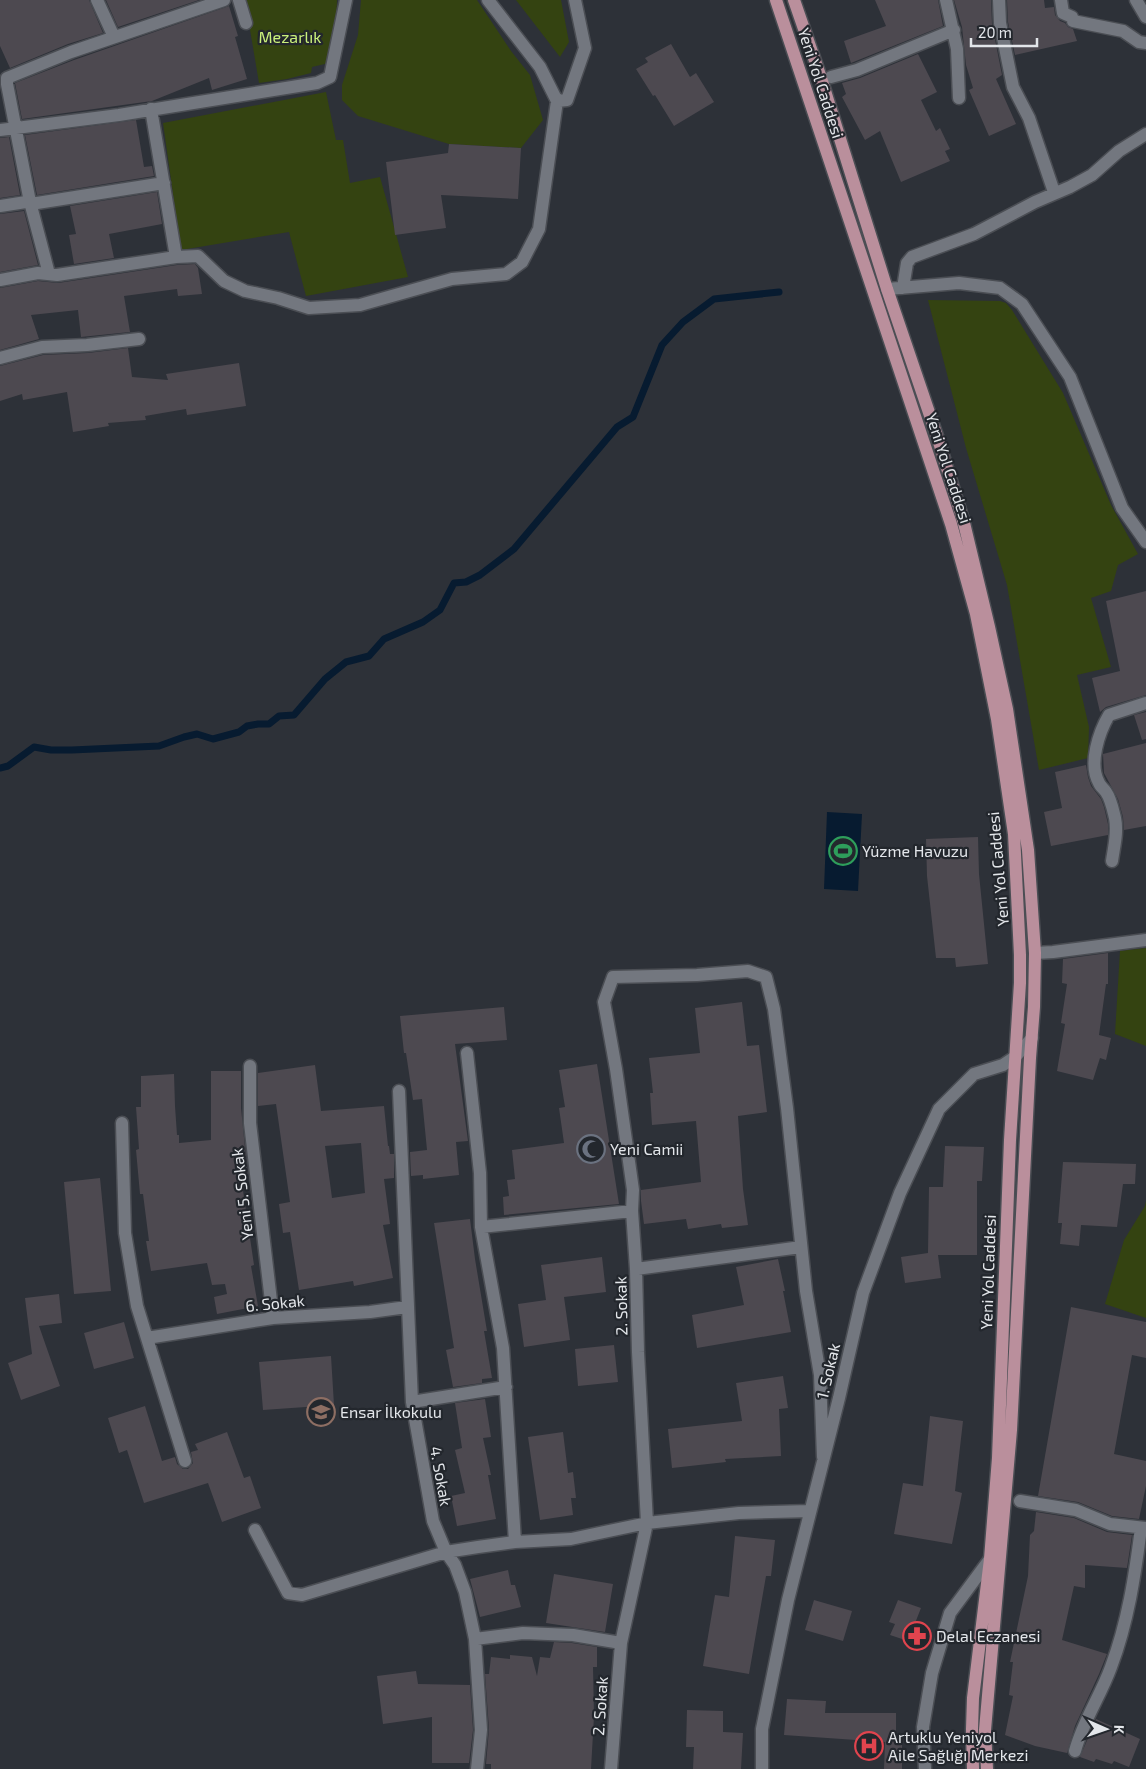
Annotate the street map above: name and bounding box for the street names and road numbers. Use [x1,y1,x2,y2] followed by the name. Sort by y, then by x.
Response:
[795,25,848,140] street label: Yeni Yol Caddesi
[923,410,976,525] street label: Yeni Yol Caddesi
[983,811,1012,927] street label: Yeni Yol Caddesi
[226,1147,257,1241] street label: Yeni 5. Sokak
[976,1214,999,1330] street label: Yeni Yol Caddesi
[610,1276,631,1336] street label: 2. Sokak
[244,1290,306,1315] street label: 6. Sokak
[812,1341,843,1401] street label: 1. Sokak
[427,1445,456,1507] street label: 4. Sokak
[588,1676,611,1736] street label: 2. Sokak

